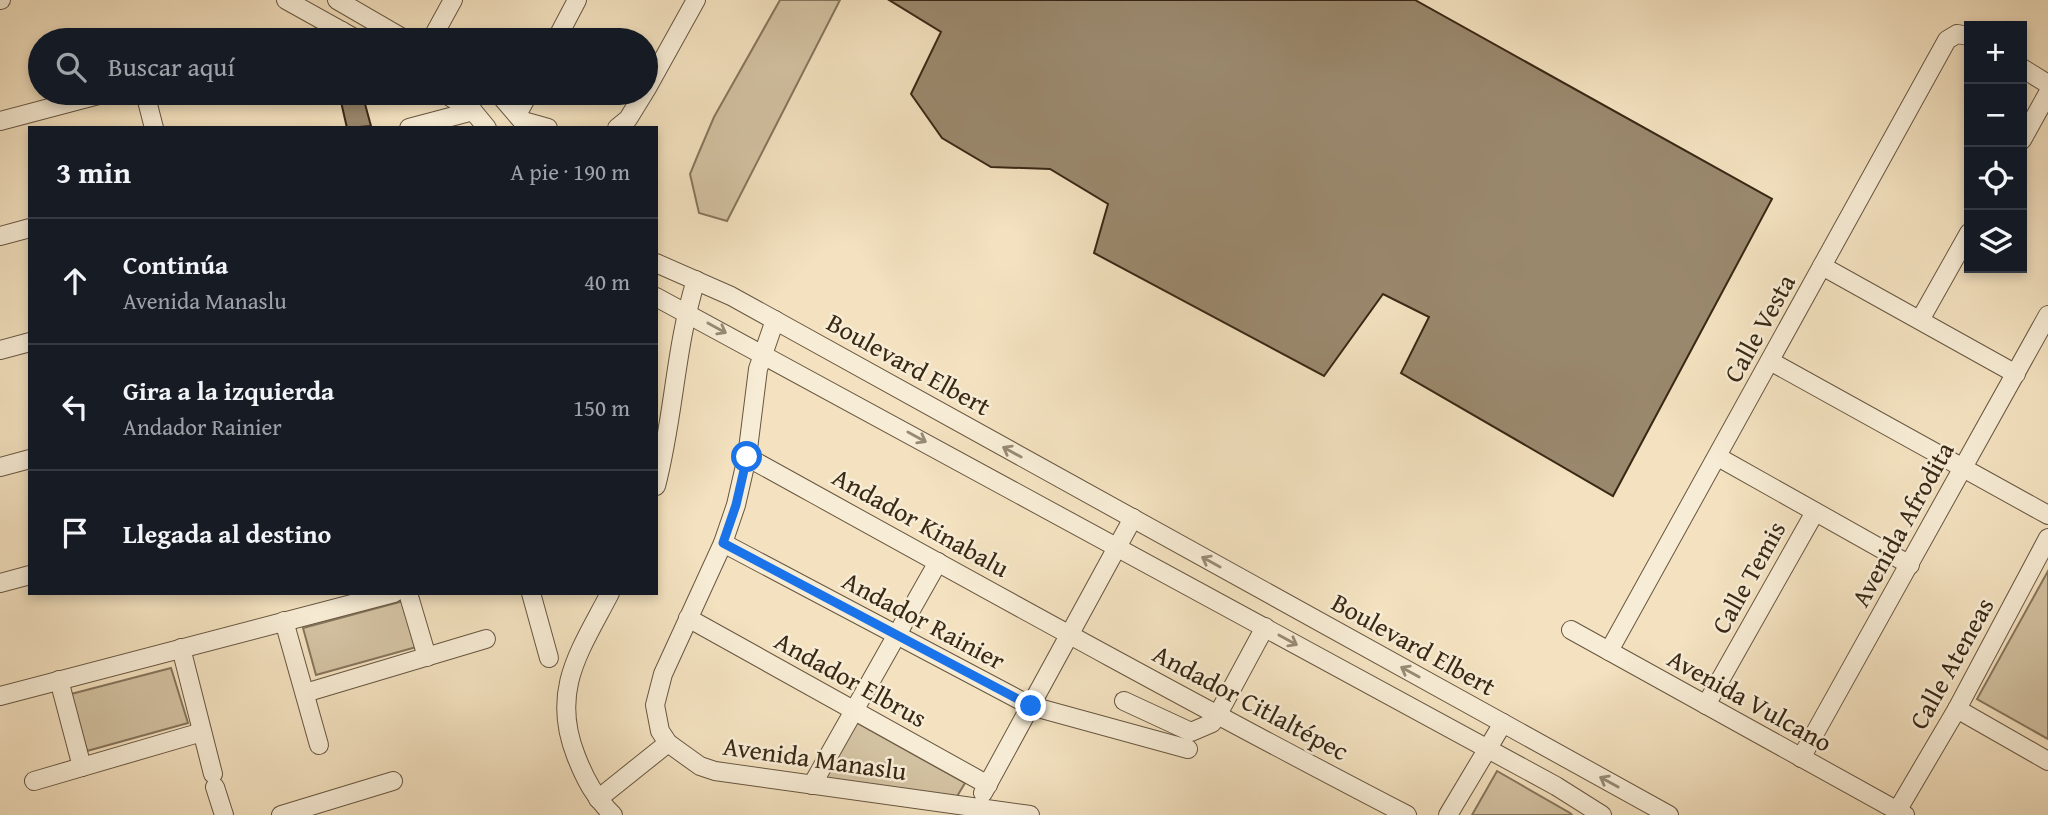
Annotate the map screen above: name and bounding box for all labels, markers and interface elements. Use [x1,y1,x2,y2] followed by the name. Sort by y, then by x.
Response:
[1964,21,2027,273] map controls
[1964,21,2027,84] button: +
[28,28,658,105] search box
[108,47,235,86] text: Buscar aquí
[52,48,90,86] icon: search
[1964,84,2027,147] button: −
[1964,147,2027,210] button: locate
[56,150,131,194] text: 3 min
[510,155,630,188] text: A pie · 190 m
[1964,210,2027,273] button: layers
[123,245,228,284] text: Continúa
[56,262,94,300] icon: ahead
[584,265,630,298] text: 40 m
[1713,266,1805,389] street label: Calle Vesta
[123,284,287,317] text: Avenida Manaslu
[820,303,998,425] street label: Boulevard Elbert
[706,322,727,335] one-way arrow
[123,371,334,410] text: Gira a la izquierda
[56,388,94,426] icon: left
[573,391,630,424] text: 150 m
[123,410,282,443] text: Andador Rainier
[906,430,926,444] one-way arrow
[1841,434,1964,614] street label: Avenida Afrodita
[731,441,762,472] route start
[1002,445,1023,458] one-way arrow
[825,457,1017,587] street label: Andador Kinabalu
[56,514,94,552] icon: arrive
[123,514,331,553] text: Llegada al destino
[1701,514,1795,640] street label: Calle Temis
[1202,555,1222,569] one-way arrow
[836,561,1013,679] street label: Andador Rainier
[1325,583,1503,705] street label: Boulevard Elbert
[1899,590,2003,736] street label: Calle Ateneas
[768,621,934,737] street label: Andador Elbrus
[1146,634,1356,770] street label: Andador Citlaltépec
[1277,634,1298,647] one-way arrow
[1661,639,1839,761] street label: Avenida Vulcano
[1401,665,1421,679] one-way arrow
[1015,690,1046,721] route end
[721,726,909,790] street label: Avenida Manaslu
[1600,775,1620,789] one-way arrow

